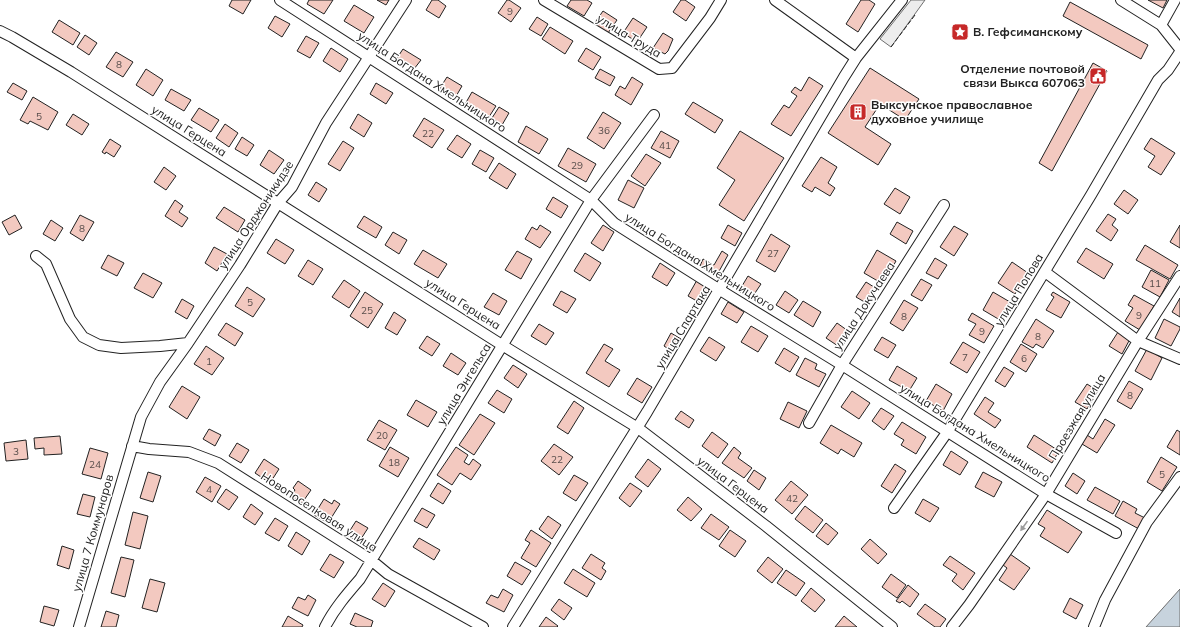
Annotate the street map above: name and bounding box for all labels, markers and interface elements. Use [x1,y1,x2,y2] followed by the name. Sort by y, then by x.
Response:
[507,5,513,18] house number: 9
[594,10,664,61] street label: улица Труда
[950,22,970,42] place icon: В. Гефсиманскому
[973,24,1083,39] place label: В. Гефсиманскому
[355,28,509,135] street label: улица Богдана Хмельницкого
[116,58,122,71] house number: 8
[960,61,1085,90] place label: Отделение почтовой связи Выкса 607063
[1088,66,1108,86] public building icon: Отделение почтовой связи Выкса 607063
[871,97,1033,126] place label: Выксунское православное духовное училище
[149,101,230,160] street label: улица Герцена
[848,102,868,122] building icon: Выксунское православное духовное училище
[36,110,42,123] house number: 5
[598,124,610,137] house number: 36
[422,127,434,140] house number: 22
[659,139,671,152] house number: 41
[215,157,297,272] street label: улица Орджоникидзе
[571,159,583,172] house number: 29
[622,209,778,314] street label: улица Богдана Хмельницкого
[79,222,85,235] house number: 8
[767,247,779,260] house number: 27
[991,251,1046,329] street label: улица Попова
[829,259,898,353] street label: улица Докучаева
[423,274,504,333] street label: улица Герцена
[1149,277,1161,290] house number: 11
[652,282,713,371] street label: улица Спартака
[247,296,253,309] house number: 5
[361,304,373,317] house number: 25
[1136,309,1142,322] house number: 9
[901,310,907,323] house number: 8
[979,325,985,338] house number: 9
[1035,330,1041,343] house number: 8
[433,340,494,427] street label: улица Энгельса
[962,351,968,364] house number: 7
[1021,352,1027,365] house number: 6
[206,355,212,368] house number: 1
[1045,371,1108,463] street label: Проезжая улица
[897,380,1053,485] street label: улица Богдана Хмельницкого
[1127,389,1133,402] house number: 8
[376,429,388,442] house number: 20
[13,445,19,458] house number: 3
[551,453,563,466] house number: 22
[695,453,772,516] street label: улица Герцена
[388,456,400,469] house number: 18
[89,458,101,471] house number: 24
[258,468,380,555] street label: Новопоселковая улица
[1159,468,1165,481] house number: 5
[69,472,117,593] street label: улица 7 Коммунаров
[206,483,212,496] house number: 4
[786,492,798,505] house number: 42
[1020,521,1028,531] one-way arrow

